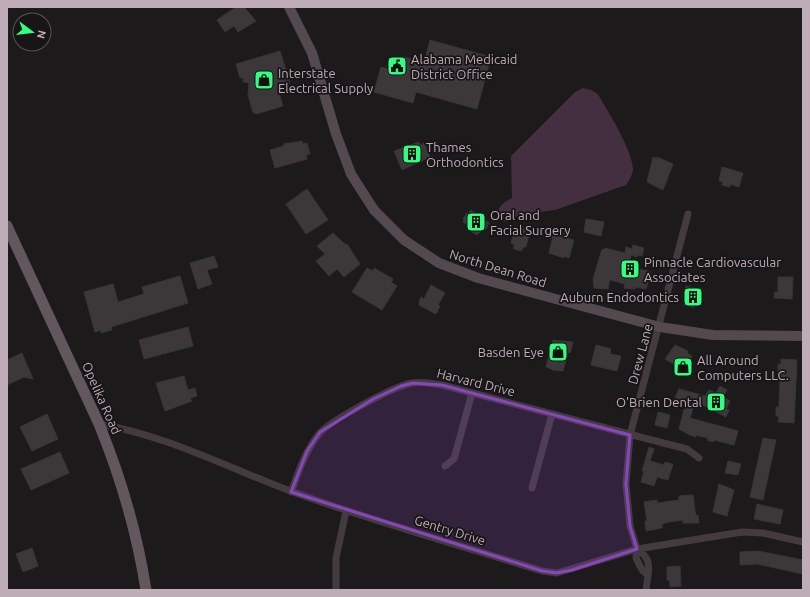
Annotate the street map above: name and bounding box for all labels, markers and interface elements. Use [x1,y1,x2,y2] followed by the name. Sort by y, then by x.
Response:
[12,12,52,52] north arrow
[35,29,49,40] text: N
[411,52,517,81] place label: Alabama Medicaid District Office
[386,55,408,77] public building icon: Alabama Medicaid District Office
[278,66,373,95] place label: Interstate Electrical Supply
[253,69,275,91] shop icon: Interstate Electrical Supply
[426,140,504,169] place label: Thames Orthodontics
[401,143,423,165] building icon: Thames Orthodontics
[490,208,571,237] place label: Oral and Facial Surgery
[465,211,487,233] building icon: Oral and Facial Surgery
[448,247,548,289] street label: North Dean Road
[644,255,781,284] place label: Pinnacle Cardiovascular Associates
[619,258,641,280] building icon: Pinnacle Cardiovascular Associates
[682,286,704,308] building icon: Auburn Endodontics
[560,290,679,304] place label: Auburn Endodontics
[625,322,655,386] street label: Drew Lane
[547,341,569,363] shop icon: Basden Eye
[478,345,544,359] place label: Basden Eye
[697,353,789,382] place label: All Around Computers LLC.
[672,356,694,378] shop icon: All Around Computers LLC.
[80,360,124,436] street label: Opelika Road
[435,366,517,398] street label: Harvard Drive
[705,391,727,413] building icon: O'Brien Dental
[616,395,703,409] place label: O'Brien Dental
[413,513,487,547] street label: Gentry Drive

